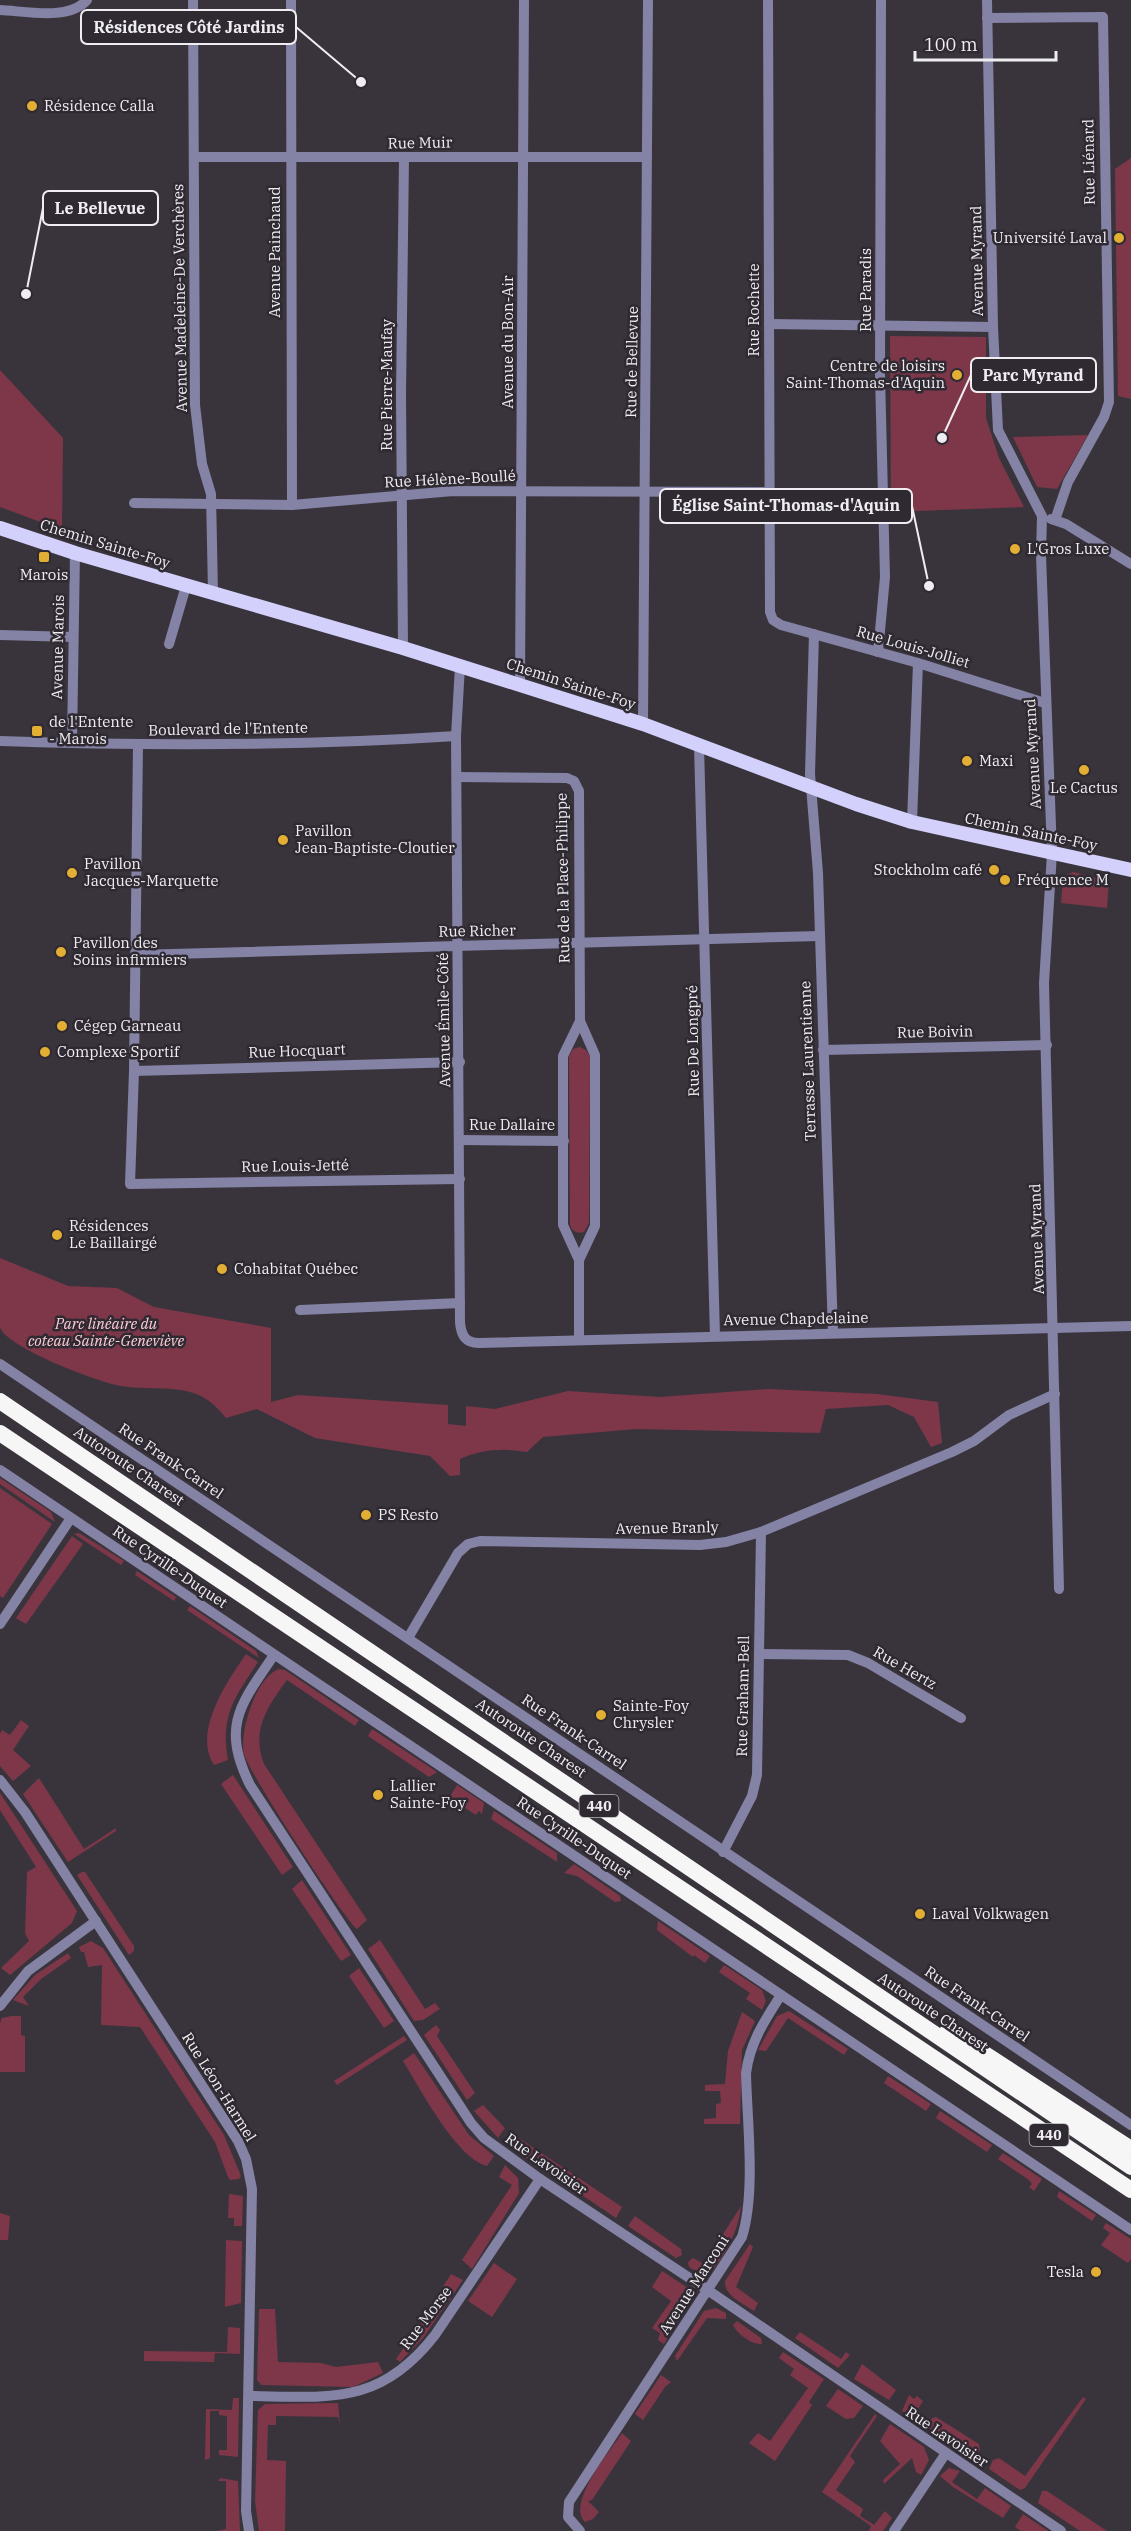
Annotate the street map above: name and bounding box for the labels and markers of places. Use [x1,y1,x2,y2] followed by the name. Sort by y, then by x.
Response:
[81,10,296,44] callout: Résidences Côté Jardins
[44,96,155,115] place label: Résidence Calla
[25,99,39,113] marker: Résidence Calla
[43,191,158,225] callout: Le Bellevue
[993,228,1107,247] place label: Université Laval
[1112,231,1126,245] marker: Université Laval
[786,356,945,392] place label: Centre de loisirs Saint-Thomas-d'Aquin
[971,358,1096,392] callout: Parc Myrand
[950,368,964,382] marker: Centre de loisirs Saint-Thomas-d'Aquin
[660,489,912,523] callout: Église Saint-Thomas-d'Aquin
[1027,539,1109,558] place label: L'Gros Luxe
[1008,542,1022,556] marker: L'Gros Luxe
[37,550,51,564] marker: Marois
[20,565,68,584] place label: Marois
[49,712,133,748] place label: de l'Entente - Marois
[30,724,44,738] marker: de l'Entente - Marois
[979,751,1014,770] place label: Maxi
[960,754,974,768] marker: Maxi
[1077,763,1091,777] marker: Le Cactus
[1050,778,1118,797] place label: Le Cactus
[295,821,455,857] place label: Pavillon Jean-Baptiste-Cloutier
[276,833,290,847] marker: Pavillon Jean-Baptiste-Cloutier
[84,854,219,890] place label: Pavillon Jacques-Marquette
[874,860,982,879] place label: Stockholm café
[987,863,1001,877] marker: Stockholm café
[65,866,79,880] marker: Pavillon Jacques-Marquette
[1017,870,1109,889] place label: Fréquence M
[998,873,1012,887] marker: Fréquence M
[73,933,187,969] place label: Pavillon des Soins infirmiers
[54,945,68,959] marker: Pavillon des Soins infirmiers
[74,1016,181,1035] place label: Cégep Garneau
[55,1019,69,1033] marker: Cégep Garneau
[57,1042,180,1061] place label: Complexe Sportif
[38,1045,52,1059] marker: Complexe Sportif
[69,1216,157,1252] place label: Résidences Le Baillairgé
[50,1228,64,1242] marker: Résidences Le Baillairgé
[234,1259,358,1278] place label: Cohabitat Québec
[215,1262,229,1276] marker: Cohabitat Québec
[378,1505,439,1524] place label: PS Resto
[359,1508,373,1522] marker: PS Resto
[613,1696,689,1732] place label: Sainte-Foy Chrysler
[594,1708,608,1722] marker: Sainte-Foy Chrysler
[390,1776,466,1812] place label: Lallier Sainte-Foy
[371,1788,385,1802] marker: Lallier Sainte-Foy
[932,1904,1050,1923] place label: Laval Volkwagen
[913,1907,927,1921] marker: Laval Volkwagen
[1047,2262,1084,2281] place label: Tesla
[1089,2265,1103,2279] marker: Tesla

